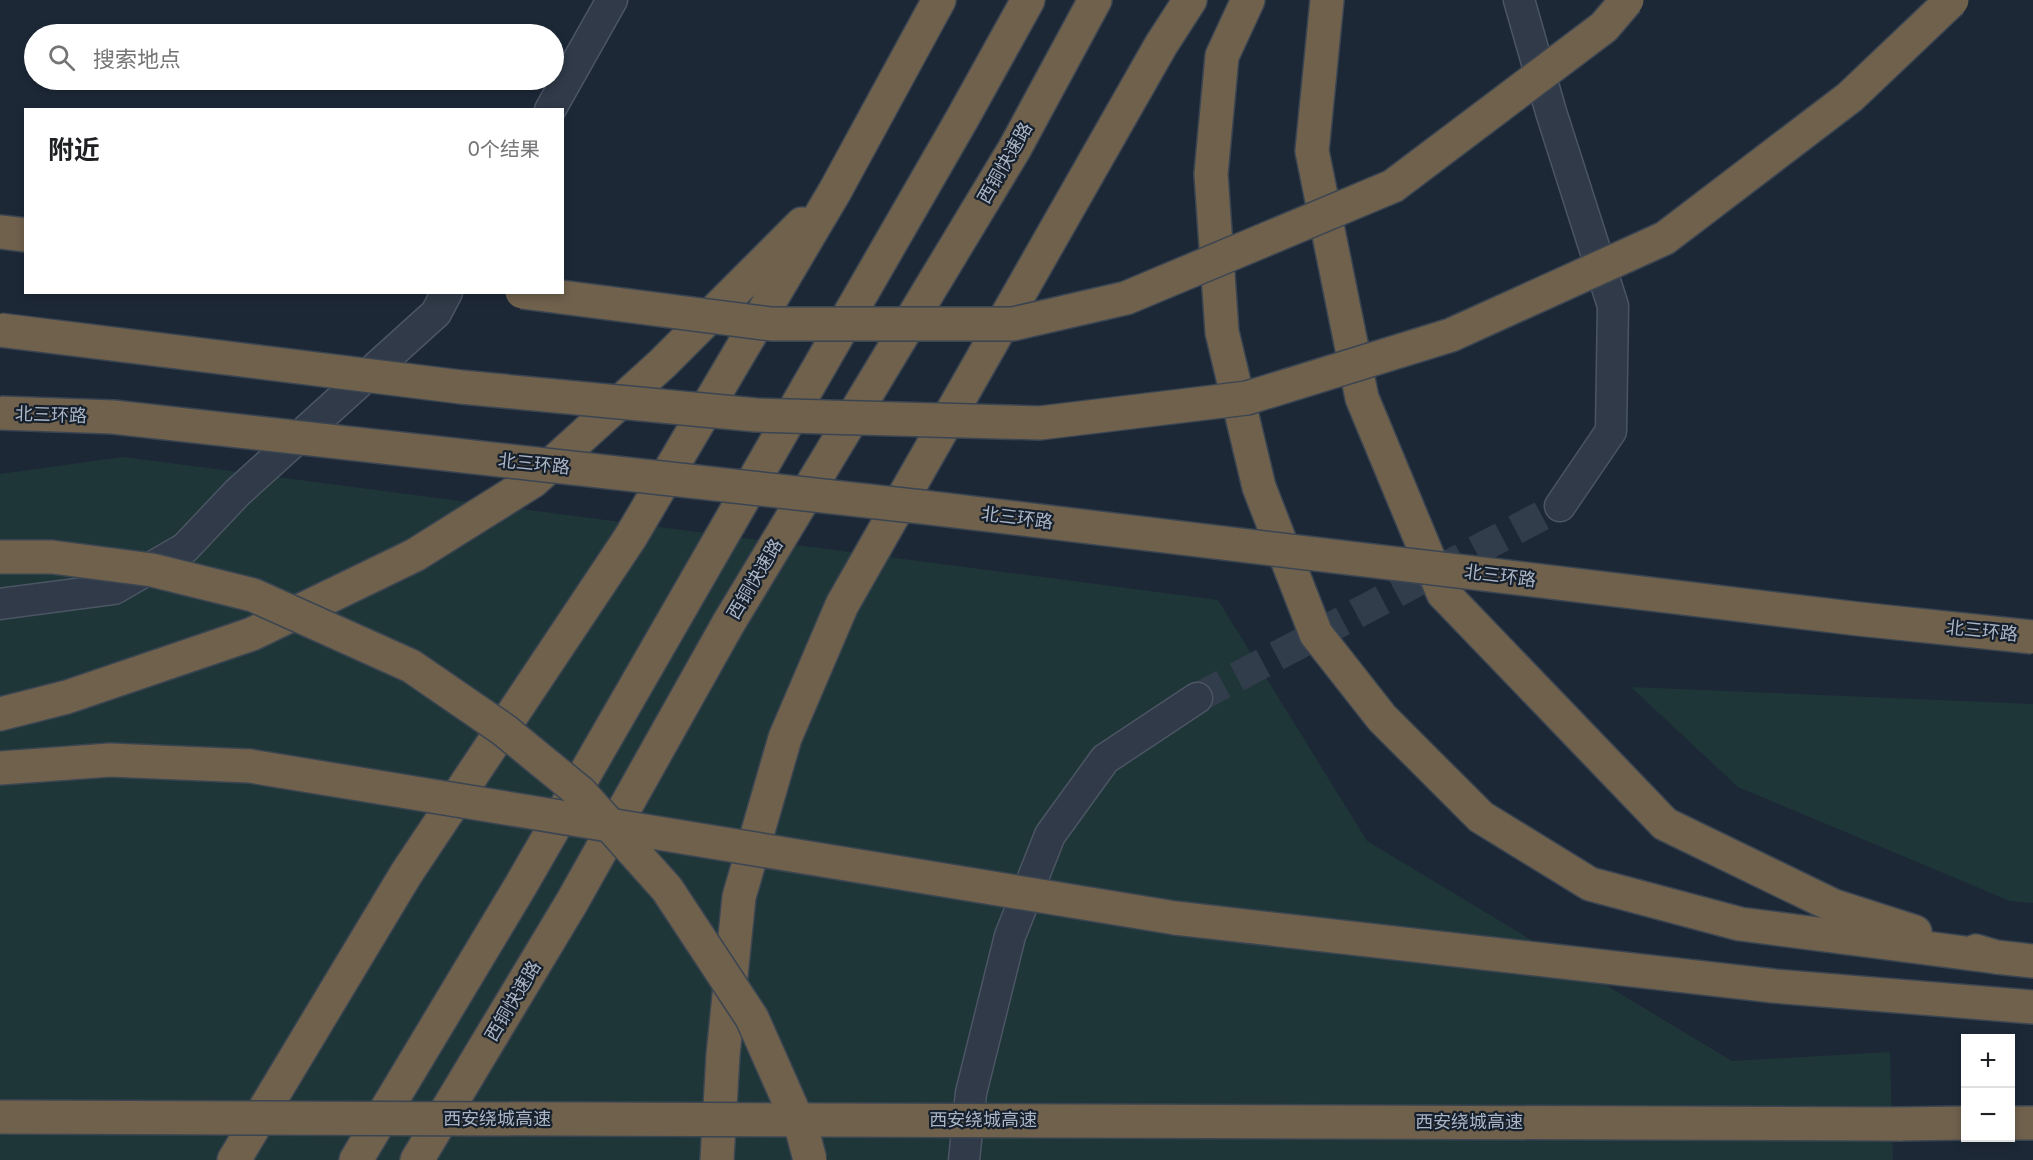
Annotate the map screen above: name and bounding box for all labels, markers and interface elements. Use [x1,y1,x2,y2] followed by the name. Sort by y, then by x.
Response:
[24,24,564,90] search box
[45,41,78,74] icon: search
[93,46,181,72] text: 搜索地点
[973,119,1036,207] street label: 西铜快速路
[48,134,100,165] text: 附近
[467,137,540,161] text: 0个结果
[15,403,87,426] street label: 北三环路
[497,449,571,478] street label: 北三环路
[980,503,1054,532] street label: 北三环路
[722,535,787,623] street label: 西铜快速路
[1463,561,1537,590] street label: 北三环路
[1945,616,2019,645] street label: 北三环路
[480,957,545,1045] street label: 西铜快速路
[1961,1034,2015,1142] map controls
[1961,1034,2015,1088] button: +
[1961,1088,2015,1142] button: −
[443,1108,551,1129] street label: 西安绕城高速
[929,1109,1037,1130] street label: 西安绕城高速
[1415,1111,1523,1132] street label: 西安绕城高速

